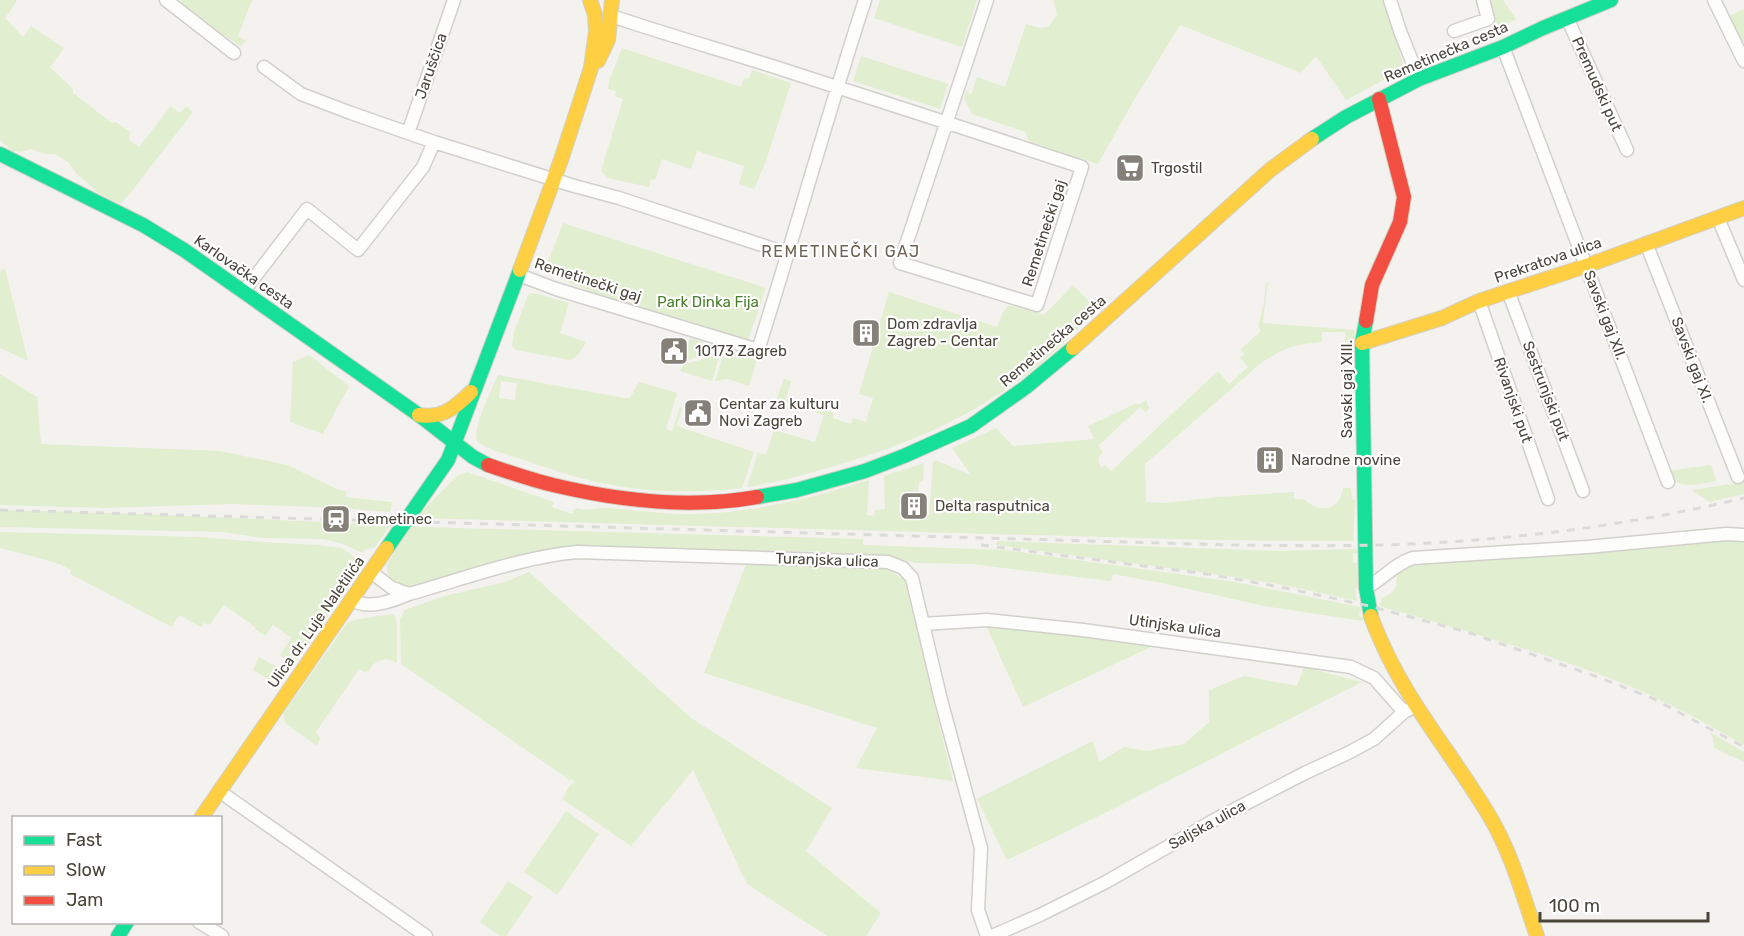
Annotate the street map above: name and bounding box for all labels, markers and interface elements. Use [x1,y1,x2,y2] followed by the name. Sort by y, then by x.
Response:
[1381,18,1511,86] street label: Remetinečka cesta
[411,31,451,101] street label: Jaruščica
[1568,34,1626,134] street label: Premudski put
[1114,152,1146,184] supermarket icon: Trgostil
[1151,159,1202,177] place label: Trgostil
[1018,177,1070,289] street label: Remetinečki gaj
[191,231,297,313] street label: Karlovačka cesta
[1492,233,1604,287] street label: Prekratova ulica
[761,241,921,261] district label: REMETINEČKI GAJ
[532,254,644,306] street label: Remetinečki gaj
[1580,268,1630,362] street label: Savski gaj XII.
[996,291,1110,391] street label: Remetinečka cesta
[657,293,759,311] park label: Park Dinka Fija
[887,315,998,350] place label: Dom zdravlja Zagreb - Centar
[1667,315,1717,405] street label: Savski gaj XI.
[850,317,882,349] building icon: Dom zdravlja Zagreb - Centar
[658,335,690,367] public building icon: 10173 Zagreb
[1519,339,1573,444] street label: Sestrunjski put
[1338,340,1356,438] street label: Savski gaj XIII.
[695,342,787,360] place label: 10173 Zagreb
[1490,355,1536,445] street label: Rivanjski put
[719,395,839,430] place label: Centar za kulturu Novi Zagreb
[682,397,714,429] public building icon: Centar za kulturu Novi Zagreb
[1254,444,1286,476] building icon: Narodne novine
[1291,451,1401,469] place label: Narodne novine
[898,490,930,522] building icon: Delta rasputnica
[935,497,1050,515] place label: Delta rasputnica
[320,503,352,535] station icon: Remetinec
[357,510,432,528] place label: Remetinec
[775,549,879,571] street label: Turanjska ulica
[264,553,368,691] street label: Ulica dr. Luje Naletilića
[1128,611,1222,641] street label: Utinjska ulica
[1165,796,1249,854] street label: Saljska ulica
[12,816,222,924] legend
[66,829,102,851] text: Fast
[66,859,106,881] text: Slow
[1540,885,1708,923] scale bar
[66,889,103,911] text: Jam
[1549,895,1600,917] text: 100 m

